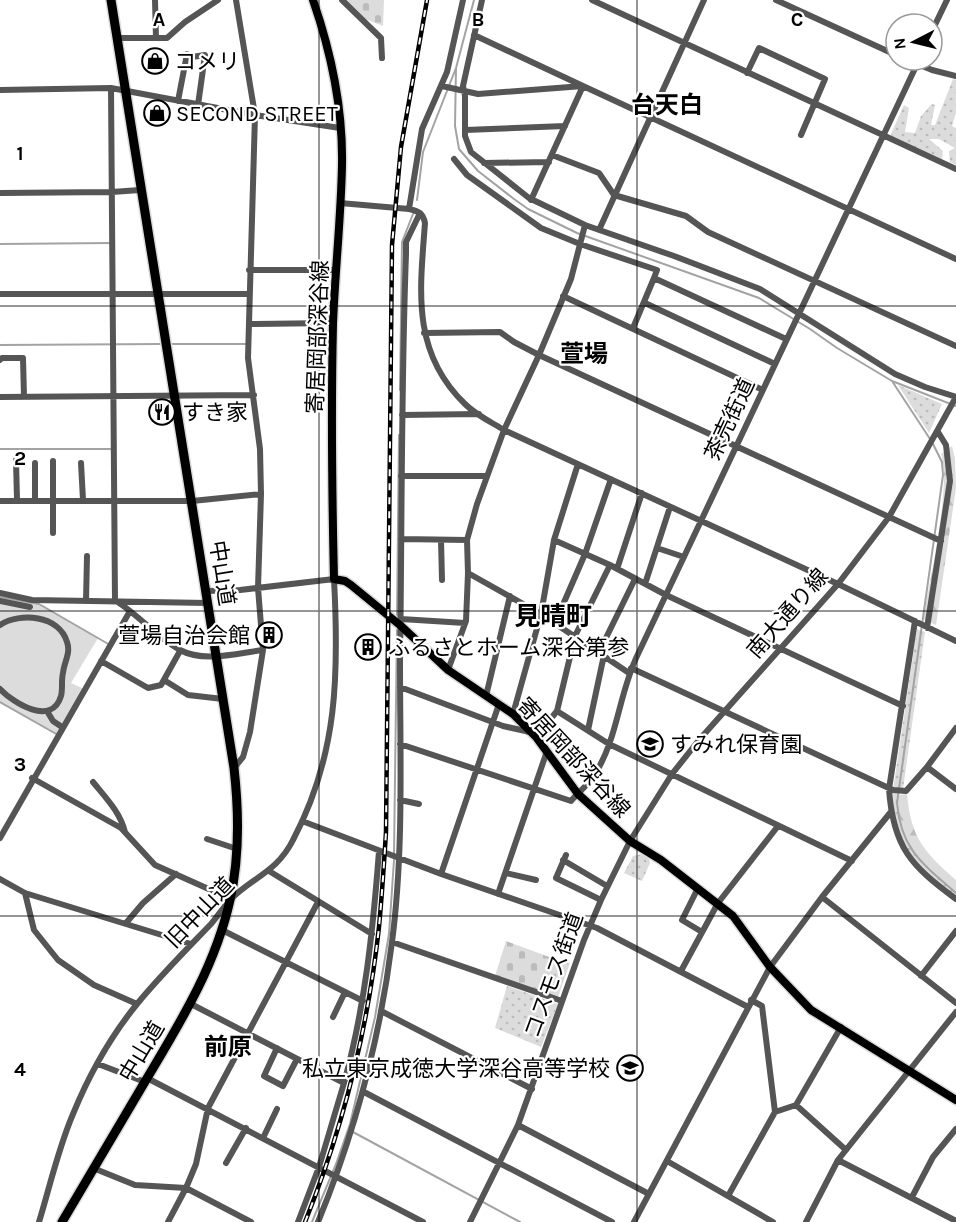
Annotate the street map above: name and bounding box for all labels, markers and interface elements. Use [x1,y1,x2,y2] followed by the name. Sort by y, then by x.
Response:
[153,8,166,31] text: A
[472,8,484,31] text: B
[791,8,803,31] text: C
[884,12,944,72] north arrow
[889,37,910,51] text: N
[140,46,170,76] shop icon: コメリ
[174,49,240,75] place label: コメリ
[631,91,703,119] district label: 台天白
[142,98,172,128] shop icon: SECOND STREET
[176,101,338,127] place label: SECOND STREET
[16,142,24,165] text: 1
[302,260,334,414] street label: 寄居岡部深谷線
[560,340,608,368] district label: 萱場
[700,374,760,465] street label: 茶売街道
[147,397,177,427] restaurant icon: すき家
[182,400,248,426] place label: すき家
[14,447,26,470] text: 2
[204,539,240,608] street label: 中山道
[742,564,834,664] street label: 南大通り線
[514,601,592,632] district label: 見晴町
[254,620,284,650] building icon: 萱場自治会館
[118,623,250,649] place label: 萱場自治会館
[353,632,383,662] building icon: ふるさとホーム深谷第参
[388,635,629,661] place label: ふるさとホーム深谷第参
[511,692,635,823] street label: 寄居岡部深谷線
[635,729,665,759] school or university icon: すみれ保育園
[670,732,802,758] place label: すみれ保育園
[14,753,26,776] text: 3
[160,872,240,953] street label: 旧中山道
[519,909,589,1042] street label: コスモス街道
[114,1017,170,1087] street label: 中山道
[204,1033,252,1061] district label: 前原
[615,1053,645,1083] school or university icon: 私立東京成徳大学深谷高等学校
[302,1056,610,1082] place label: 私立東京成徳大学深谷高等学校
[14,1058,26,1081] text: 4

